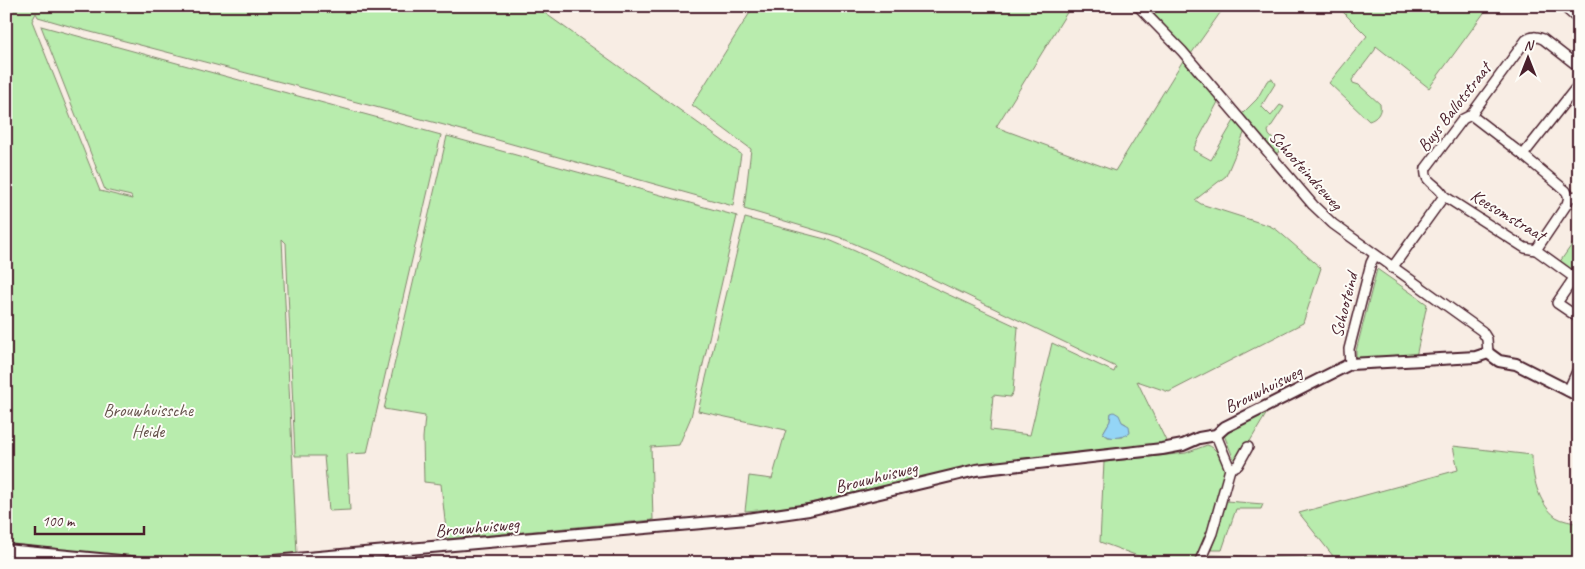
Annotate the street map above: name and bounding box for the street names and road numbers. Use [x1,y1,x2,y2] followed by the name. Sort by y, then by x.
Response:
[1412,56,1498,156] street label: Buys Ballotstraat
[1265,126,1349,216] street label: Schooteindseweg
[1467,184,1552,247] street label: Keesomstraat
[1325,267,1363,340] street label: Schooteind
[1221,359,1307,418] street label: Brouwhuisweg
[833,456,921,498] street label: Brouwhuisweg
[434,512,521,542] street label: Brouwhuisweg

